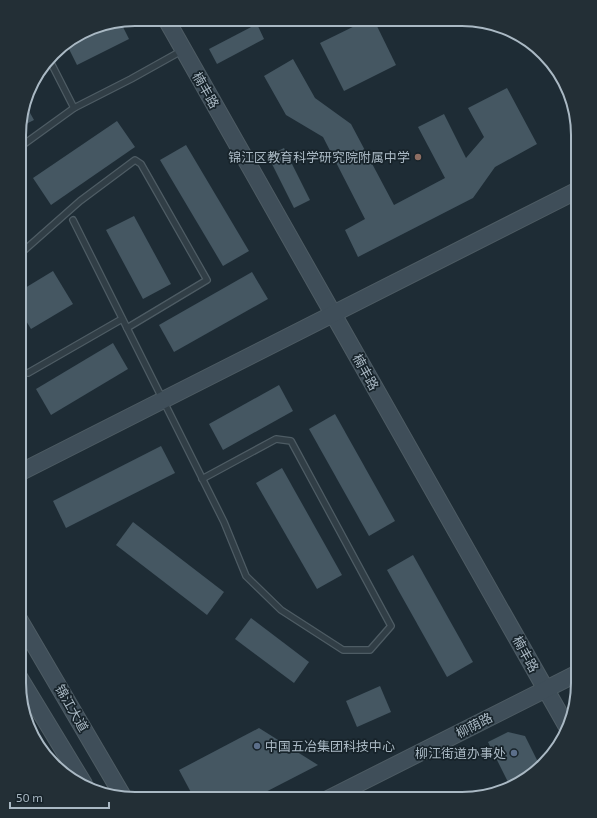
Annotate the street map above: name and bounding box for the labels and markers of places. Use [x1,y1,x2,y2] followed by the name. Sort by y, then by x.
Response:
[228,149,410,165] place label: 锦江区教育科学研究院附属中学
[413,152,423,162] marker: 锦江区教育科学研究院附属中学
[265,738,395,754] place label: 中国五冶集团科技中心
[252,741,262,751] marker: 中国五冶集团科技中心
[415,745,506,761] place label: 柳江街道办事处
[509,748,519,758] marker: 柳江街道办事处

